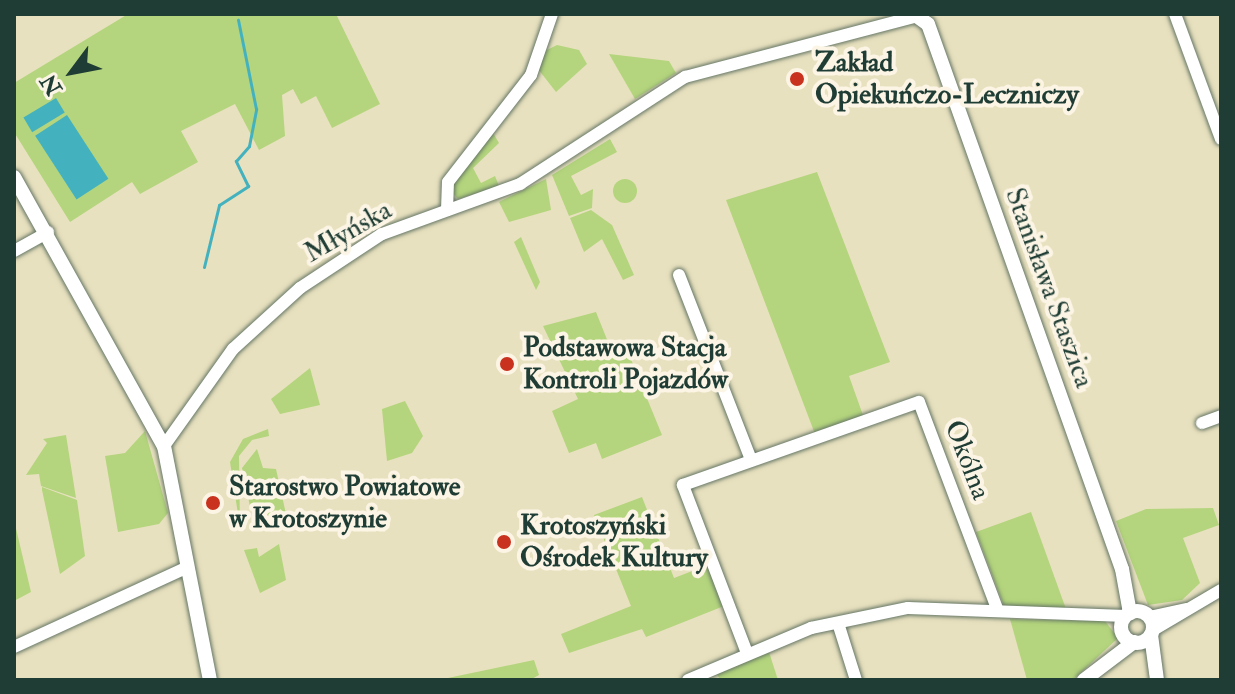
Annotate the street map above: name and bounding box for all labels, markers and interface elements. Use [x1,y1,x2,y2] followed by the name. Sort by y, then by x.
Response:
[32,32,112,112] north arrow
[815,46,1079,112] place label: Zakład Opiekuńczo-Leczniczy
[786,68,808,90] marker: Zakład Opiekuńczo-Leczniczy
[35,69,69,100] text: N
[997,184,1101,392] street label: Stanisława Staszica
[298,194,398,270] street label: Młyńska
[523,331,728,397] place label: Podstawowa Stacja Kontroli Pojazdów
[498,355,516,373] marker: Podstawowa Stacja Kontroli Pojazdów
[937,416,997,504] street label: Okólna
[229,470,460,536] place label: Starostwo Powiatowe w Krotoszynie
[204,494,222,512] marker: Starostwo Powiatowe w Krotoszynie
[520,509,708,575] place label: Krotoszyński Ośrodek Kultury
[495,533,513,551] marker: Krotoszyński Ośrodek Kultury

